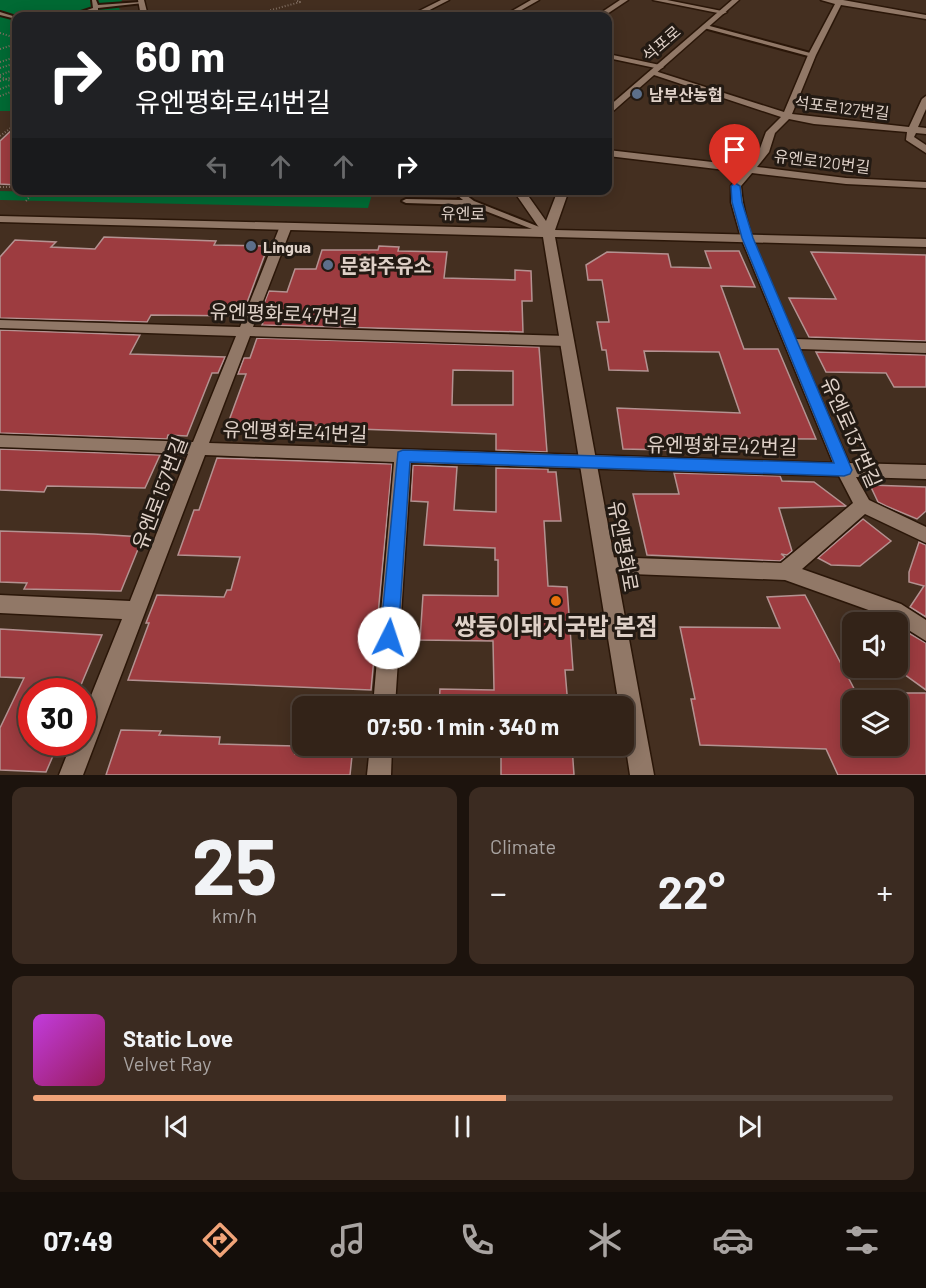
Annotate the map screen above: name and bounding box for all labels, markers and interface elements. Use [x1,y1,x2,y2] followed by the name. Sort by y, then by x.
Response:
[638,21,684,65] street label: 석포로
[135,30,225,80] text: 60 m
[36,36,114,114] icon: right
[135,85,331,117] text: 유엔평화로41번길
[649,85,723,104] place label: 남부산농협
[630,87,644,101] marker: 남부산농협
[794,92,890,122] street label: 석포로127번길
[709,124,760,186] pin
[718,133,751,166] icon: arrive
[773,146,871,176] street label: 유엔로120번길
[201,150,234,183] icon: left
[264,150,297,183] icon: ahead
[327,150,360,183] icon: ahead
[390,150,423,183] icon: right
[441,203,486,223] street label: 유엔로
[263,237,311,256] place label: Lingua
[244,239,258,253] marker: Lingua
[340,253,432,277] place label: 문화주유소
[321,258,335,272] marker: 문화주유소
[209,298,359,328] street label: 유엔평화로47번길
[817,373,887,491] street label: 유엔로137번길
[222,416,368,446] street label: 유엔평화로41번길
[647,432,797,458] street label: 유엔평화로42번길
[127,433,191,553] street label: 유엔로157번길
[604,499,644,593] street label: 유엔평화로
[549,594,563,608] marker: 쌍둥이돼지국밥 본점
[357,606,421,670] position arrow
[454,611,658,640] place label: 쌍둥이돼지국밥 본점
[842,612,908,756] map controls
[842,612,908,678] button: sound
[18,678,96,756] speed limit sign: 30
[842,690,908,756] button: layers
[367,713,559,739] text: 07:50 · 1 min · 340 m
[192,817,277,911] text: 25
[490,834,556,858] text: Climate
[658,864,725,918] text: 22°
[490,872,507,912] text: −
[876,872,893,912] text: +
[212,903,257,927] text: km/h
[123,1025,233,1051] text: Static Love
[123,1051,212,1075] text: Velvet Ray
[160,1110,193,1143] icon: previous
[446,1110,479,1143] icon: pause
[733,1110,766,1143] icon: next
[199,1219,241,1261] icon: directions
[327,1219,369,1261] icon: music
[456,1219,498,1261] icon: phone
[584,1219,626,1261] icon: climate
[712,1219,754,1261] icon: car
[841,1219,883,1261] icon: filters
[43,1224,112,1256] text: 07:49

